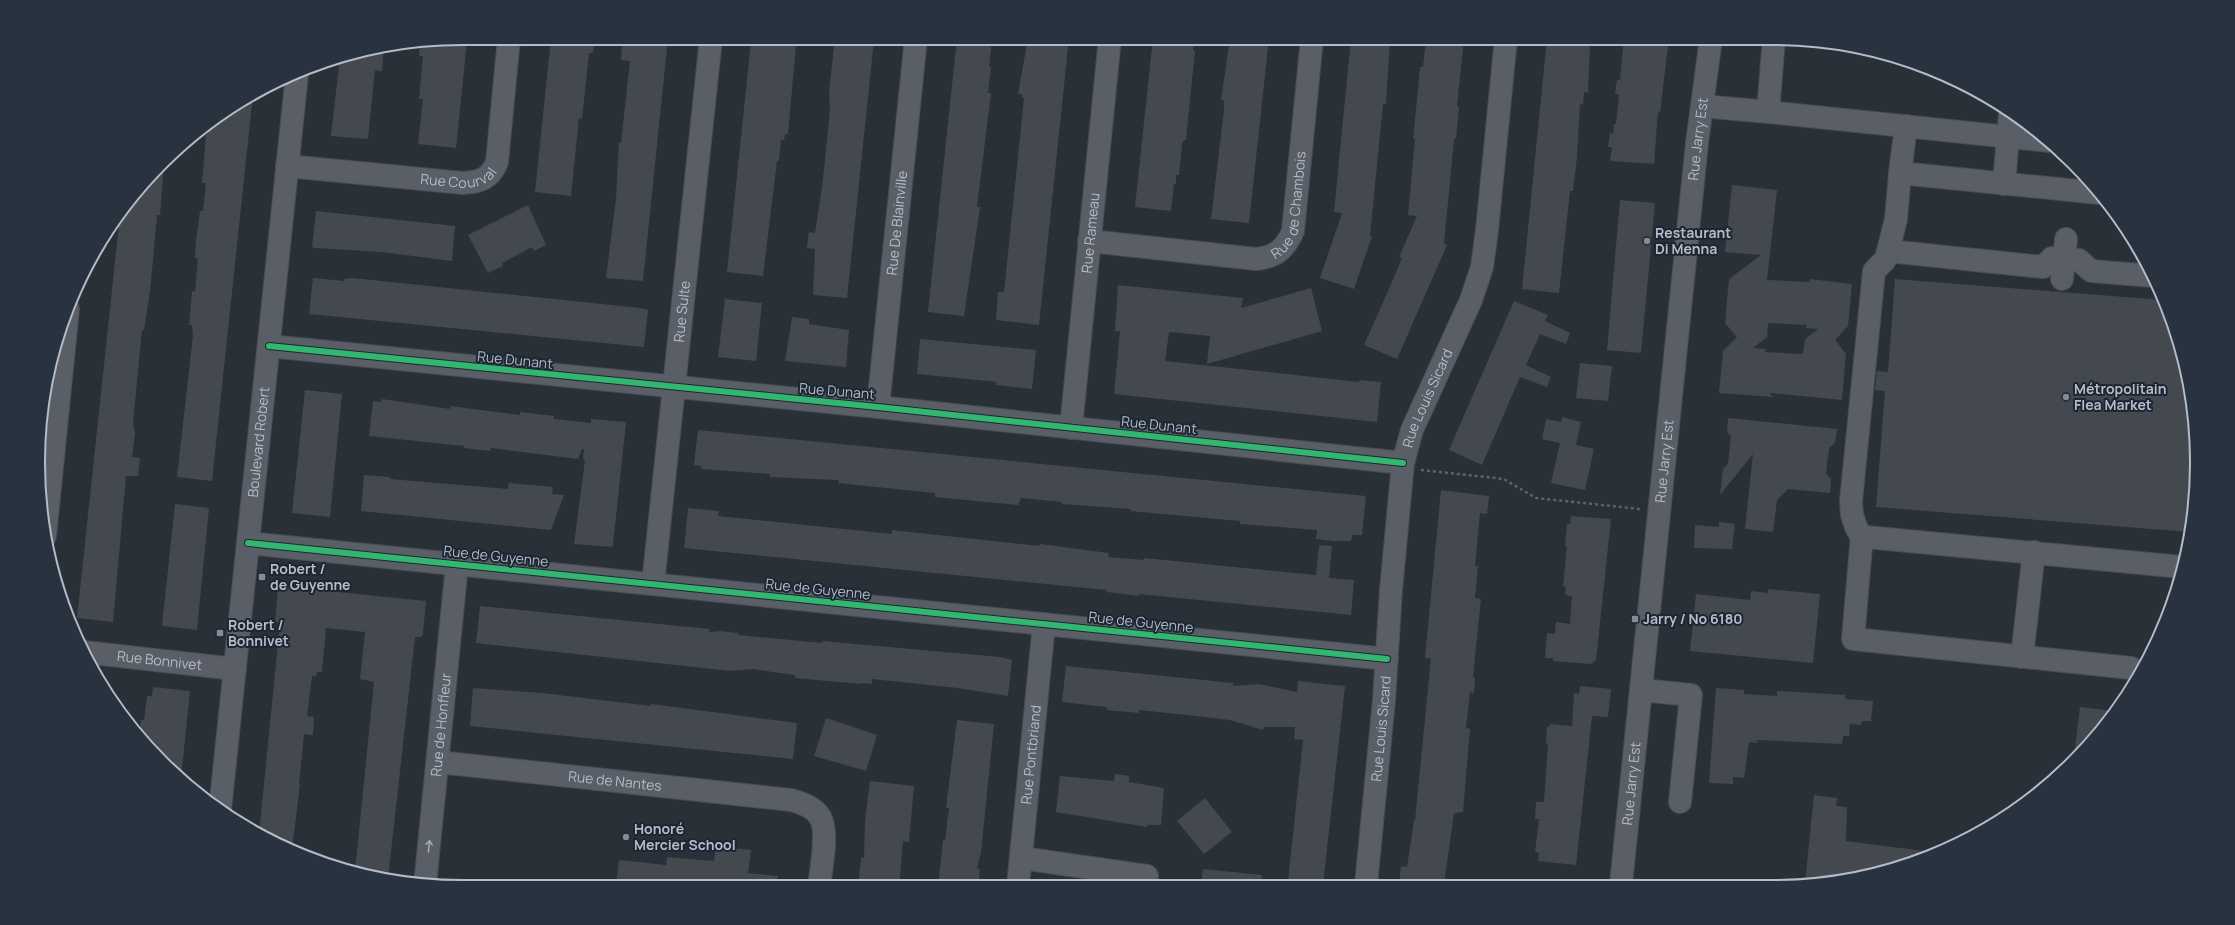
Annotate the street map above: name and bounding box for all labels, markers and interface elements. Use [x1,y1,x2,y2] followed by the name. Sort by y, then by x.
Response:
[1683,96,1712,181] street label: Rue Jarry Est
[1267,150,1310,263] street label: Rue de Chambois
[420,163,501,192] street label: Rue Courval
[882,170,911,276] street label: Rue De Blainville
[1077,192,1103,274] street label: Rue Rameau
[1655,223,1731,258] place label: Restaurant Di Menna
[1642,236,1652,246] marker: Restaurant Di Menna
[669,280,694,343] street label: Rue Sulte
[476,346,554,373] street label: Rue Dunant
[1398,346,1457,450] street label: Rue Louis Sicard
[798,378,876,403] street label: Rue Dunant
[2074,379,2167,414] place label: Métropolitain Flea Market
[243,385,273,498] street label: Boulevard Robert
[2061,392,2071,402] marker: Métropolitain Flea Market
[1120,411,1198,438] street label: Rue Dunant
[1650,418,1678,504] street label: Rue Jarry Est
[443,541,549,570] street label: Rue de Guyenne
[270,559,350,594] place label: Robert / de Guyenne
[257,572,267,582] marker: Robert / de Guyenne
[765,574,871,603] street label: Rue de Guyenne
[1088,607,1194,636] street label: Rue de Guyenne
[1643,609,1742,628] place label: Jarry / No 6180
[1630,614,1640,624] marker: Jarry / No 6180
[228,615,289,650] place label: Robert / Bonnivet
[215,628,225,638] marker: Robert / Bonnivet
[116,646,204,674] street label: Rue Bonnivet
[426,672,455,777] street label: Rue de Honfleur
[1366,675,1395,782] street label: Rue Louis Sicard
[1016,704,1045,805] street label: Rue Pontbriand
[1617,741,1645,826] street label: Rue Jarry Est
[567,766,663,795] street label: Rue de Nantes
[634,819,736,854] place label: Honoré Mercier School
[621,832,631,842] marker: Honoré Mercier School
[426,840,433,853] one-way arrow

